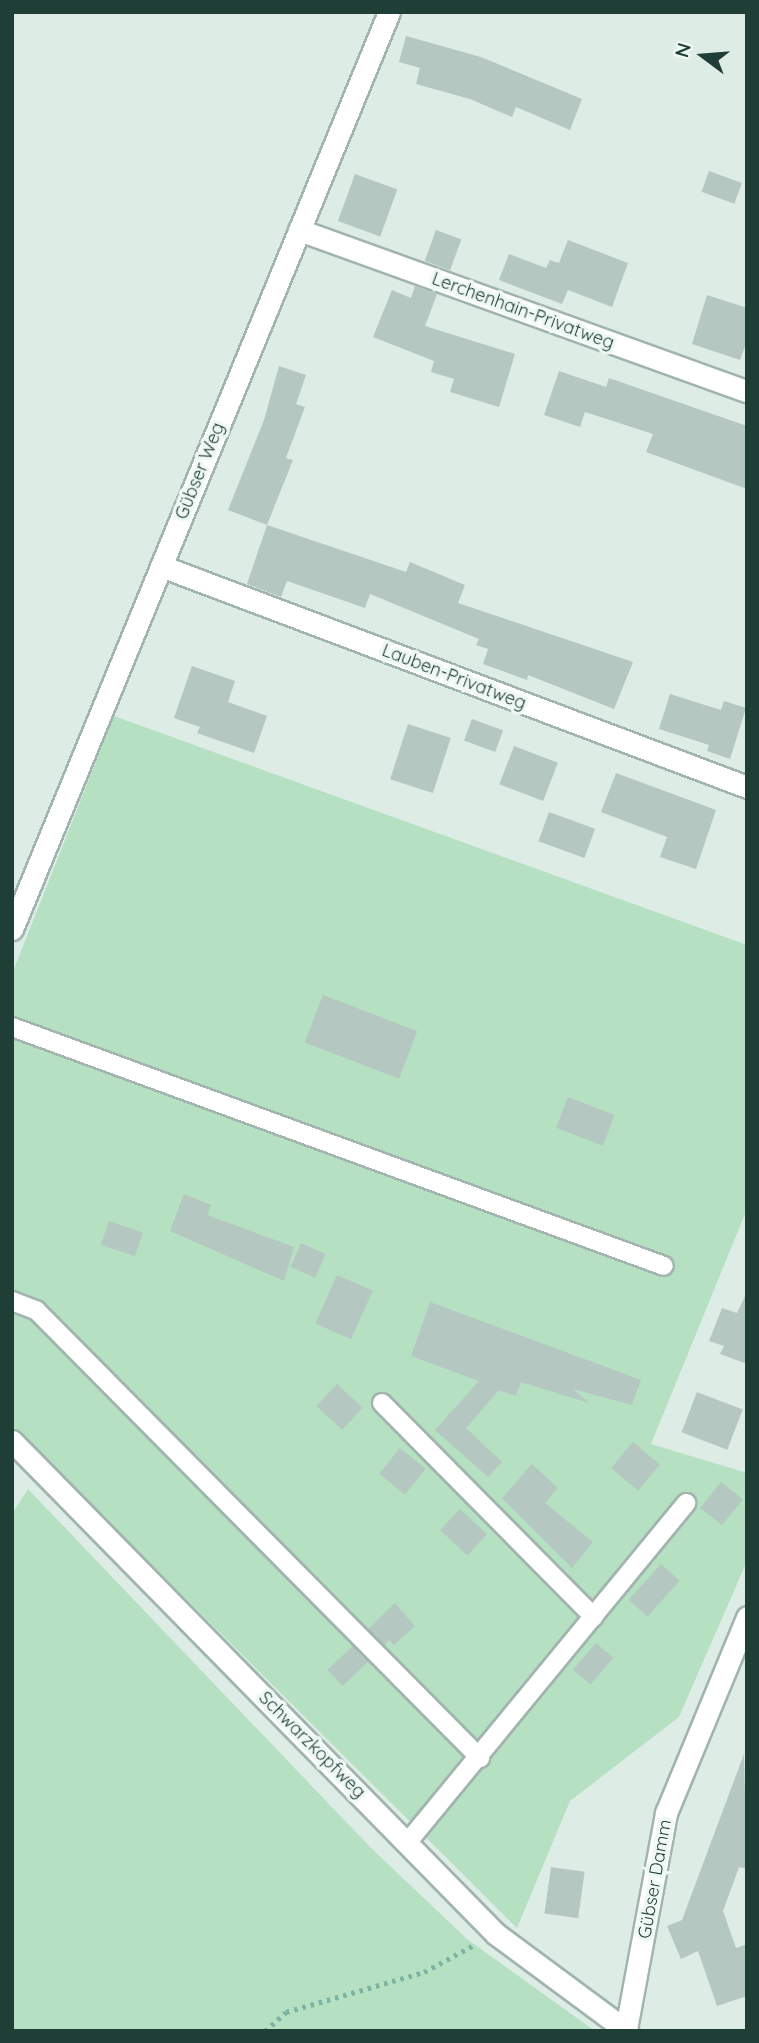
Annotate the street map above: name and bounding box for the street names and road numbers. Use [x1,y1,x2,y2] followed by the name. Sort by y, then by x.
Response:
[429,268,617,354] street label: Lerchenhain-Privatweg
[171,419,229,523] street label: Gübser Weg
[379,640,529,714] street label: Lauben-Privatweg
[254,1687,370,1803] street label: Schwarzkopfweg
[634,1818,676,1940] street label: Gübser Damm

